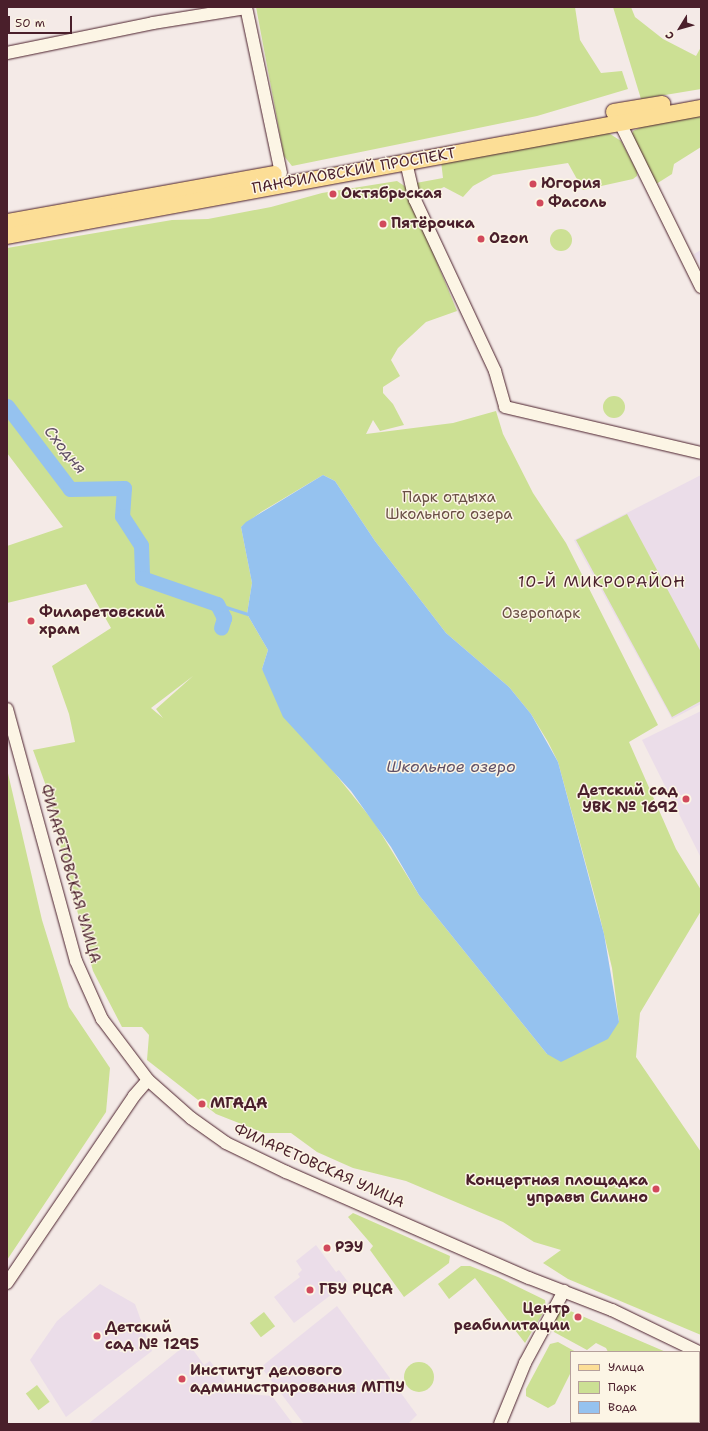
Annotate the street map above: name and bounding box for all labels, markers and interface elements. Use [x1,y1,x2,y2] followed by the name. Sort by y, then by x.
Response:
[10,8,74,34] scale bar
[660,8,700,48] north arrow
[15,15,45,31] text: 50 m
[662,28,678,43] text: С
[251,144,457,198] street label: ПАНФИЛОВСКИЙ ПРОСПЕКТ
[541,175,601,193] place label: Югория
[528,179,538,189] marker: Югория
[341,185,442,203] place label: Октябрьская
[328,189,338,199] marker: Октябрьская
[548,194,606,212] place label: Фасоль
[535,198,545,208] marker: Фасоль
[391,215,475,233] place label: Пятёрочка
[378,219,388,229] marker: Пятёрочка
[489,230,529,248] place label: Ozon
[476,234,486,244] marker: Ozon
[40,422,90,478] water label: Сходня
[385,488,513,523] park label: Парк отдыха Школьного озера
[518,572,686,592] district label: 10-Й МИКРОРАЙОН
[39,603,165,638] place label: Филаретовский храм
[502,605,580,623] park label: Озеропарк
[26,616,36,626] marker: Филаретовский храм
[386,757,516,777] water label: Школьное озеро
[577,781,678,816] place label: Детский сад УВК № 1692
[36,783,104,965] street label: ФИЛАРЕТОВСКАЯ УЛИЦА
[681,794,691,804] marker: Детский сад УВК № 1692
[210,1095,267,1113] place label: МГАДА
[197,1099,207,1109] marker: МГАДА
[231,1120,407,1212] street label: ФИЛАРЕТОВСКАЯ УЛИЦА
[465,1171,648,1206] place label: Концертная площадка управы Силино
[651,1184,661,1194] marker: Концертная площадка управы Силино
[335,1239,363,1257] place label: РЭУ
[322,1243,332,1253] marker: РЭУ
[319,1281,393,1299] place label: ГБУ РЦСА
[304,1284,316,1296] marker: ГБУ РЦСА
[454,1299,570,1334] place label: Центр реабилитации
[573,1312,583,1322] marker: Центр реабилитации
[105,1318,199,1353] place label: Детский сад № 1295
[92,1331,102,1341] marker: Детский сад № 1295
[570,1351,700,1423] legend
[608,1359,644,1375] text: Улица
[190,1361,405,1396] place label: Институт делового администрирования МГПУ
[177,1374,187,1384] marker: Институт делового администрирования МГПУ
[608,1379,636,1395] text: Парк
[608,1399,637,1415] text: Вода

